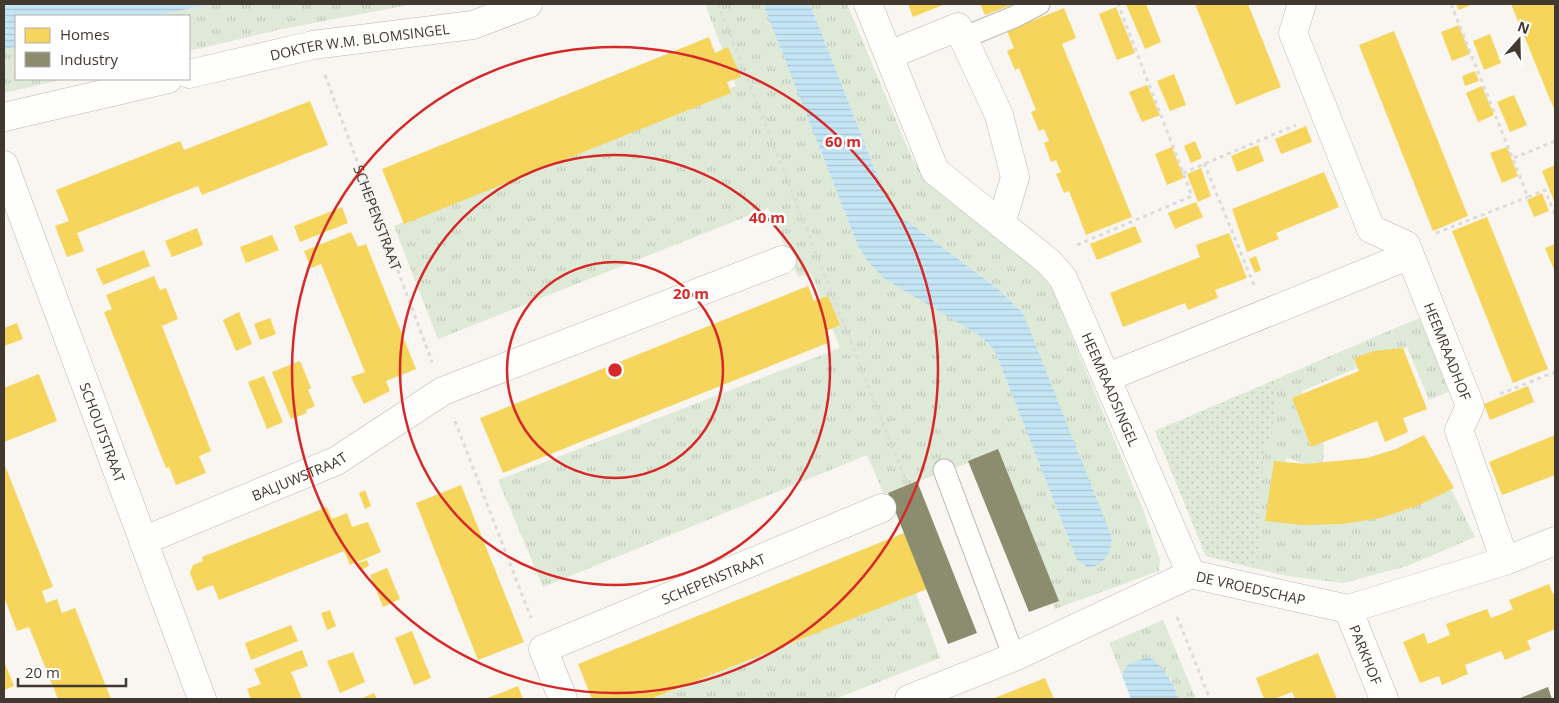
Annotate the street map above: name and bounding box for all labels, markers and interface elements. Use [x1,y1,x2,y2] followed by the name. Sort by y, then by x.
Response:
[15,15,190,80] legend
[1494,15,1544,65] north arrow
[1515,16,1532,38] text: N
[268,19,450,64] street label: DOKTER W.M. BLOMSINGEL
[60,24,110,44] text: Homes
[60,49,118,69] text: Industry
[825,131,861,151] text: 60 m
[350,162,406,273] street label: SCHEPENSTRAAT
[749,207,785,227] text: 40 m
[673,283,709,303] text: 20 m
[1420,300,1476,403] street label: HEEMRAADHOF
[1078,329,1144,449] street label: HEEMRAADSINGEL
[606,361,624,379] centre of rings
[76,380,130,485] street label: SCHOUTSTRAAT
[249,447,351,505] street label: BALJUWSTRAAT
[658,548,768,608] street label: SCHEPENSTRAAT
[1194,566,1307,609] street label: DE VROEDSCHAP
[1346,622,1387,687] street label: PARKHOF
[18,656,125,688] scale bar
[25,662,60,682] text: 20 m

